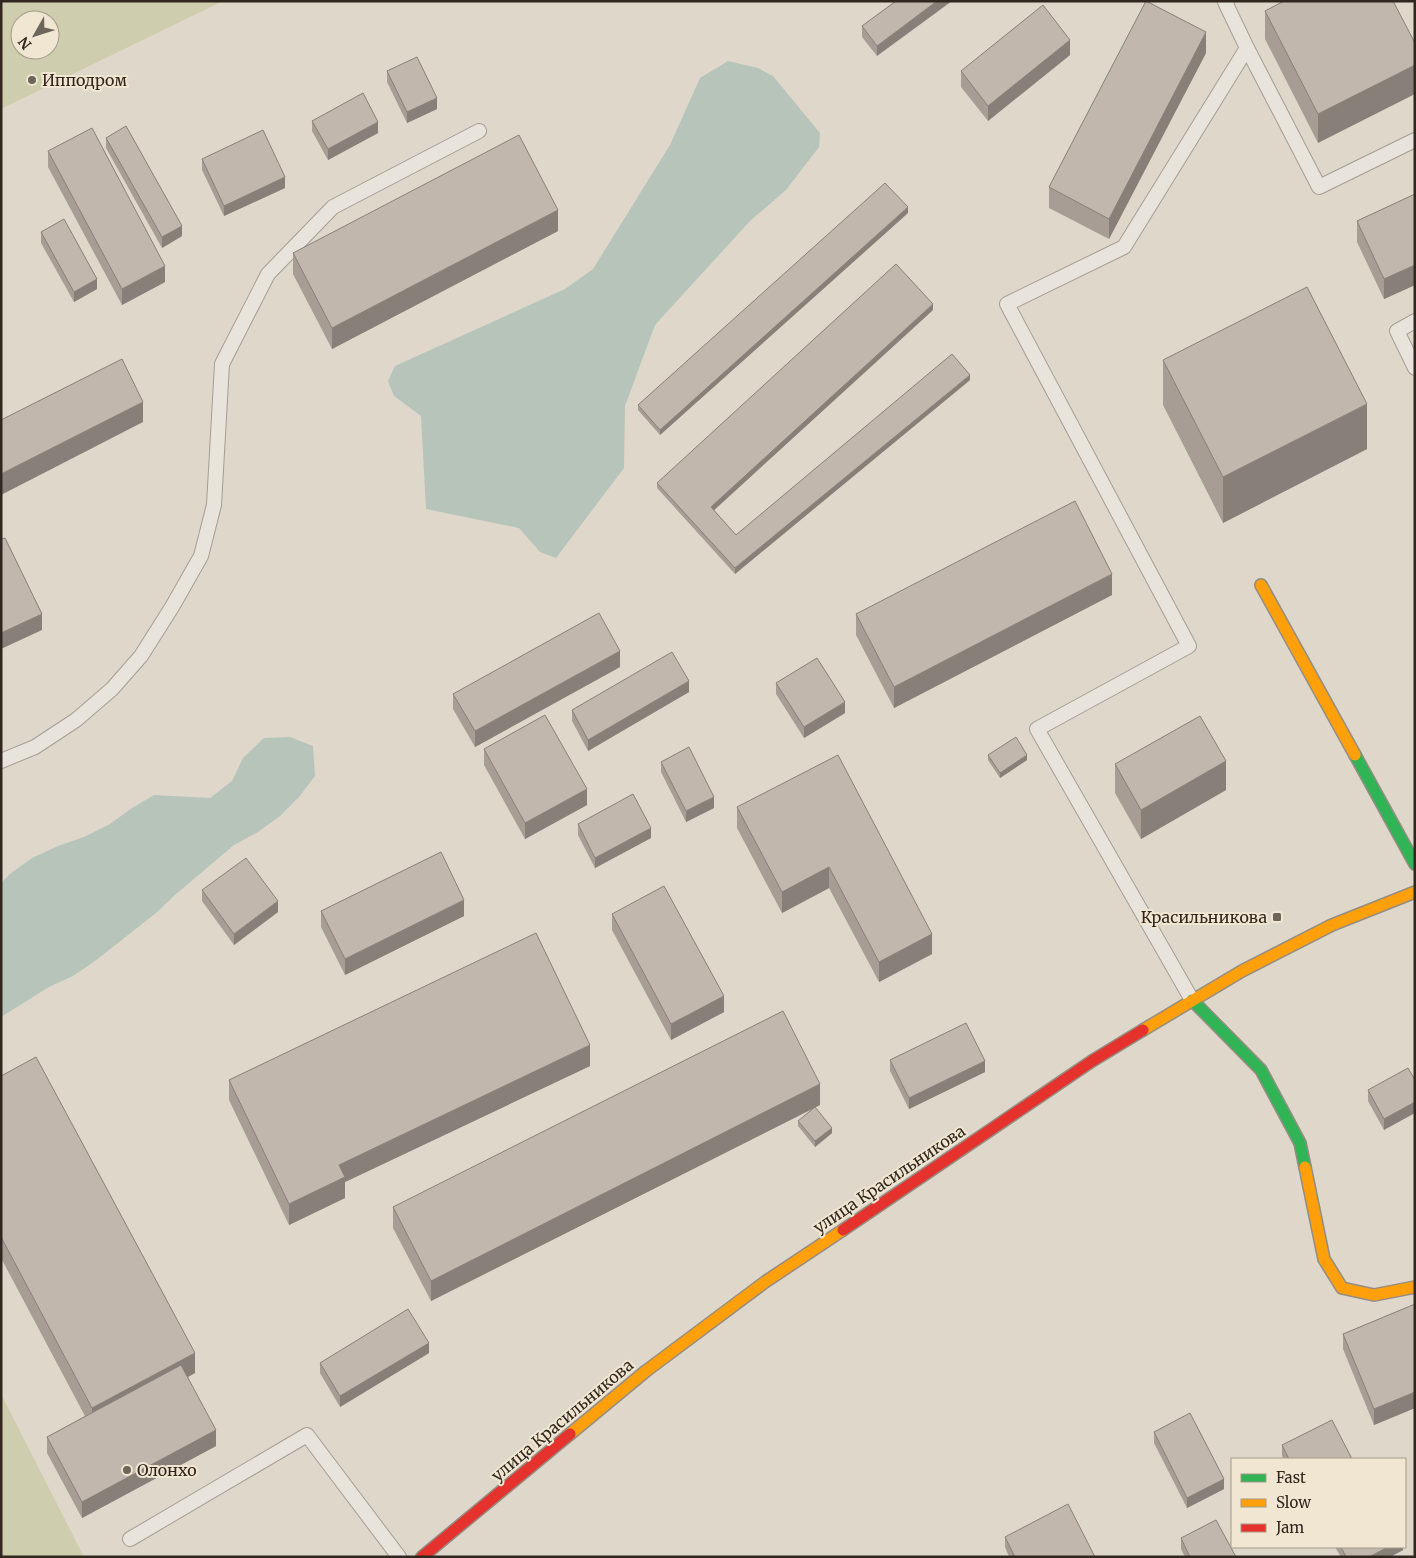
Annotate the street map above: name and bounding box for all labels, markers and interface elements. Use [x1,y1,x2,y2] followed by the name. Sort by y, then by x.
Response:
[10,10,60,60] north arrow
[14,33,35,53] text: N
[42,70,127,90] place label: Ипподром
[26,74,38,86] marker: Ипподром
[1141,907,1267,927] place label: Красильникова
[1271,911,1283,923] marker: Красильникова
[809,1120,969,1237] street label: улица Красильникова
[487,1355,637,1485] street label: улица Красильникова
[1231,1458,1406,1548] legend
[137,1460,197,1480] place label: Олонхо
[121,1464,133,1476] marker: Олонхо
[1276,1468,1306,1487] text: Fast
[1276,1493,1311,1512] text: Slow
[1275,1518,1304,1537] text: Jam

